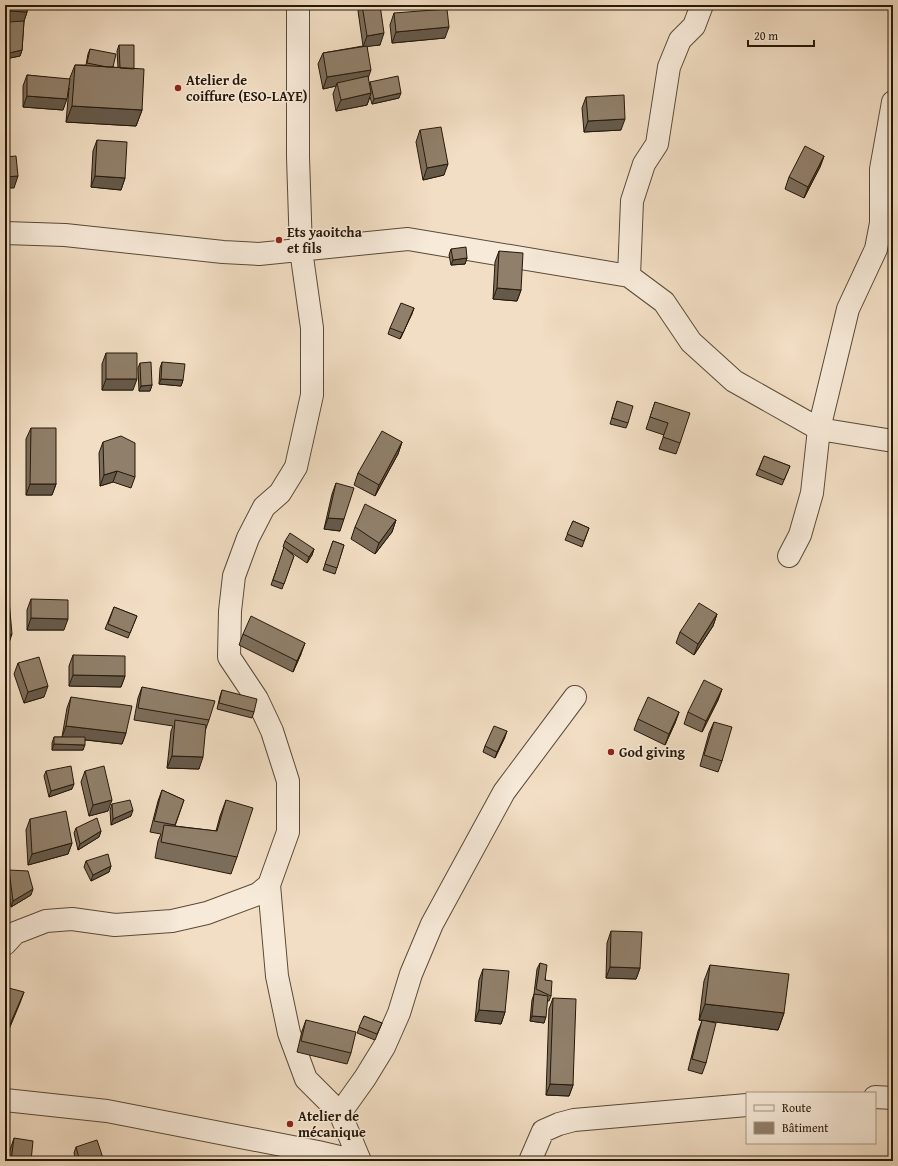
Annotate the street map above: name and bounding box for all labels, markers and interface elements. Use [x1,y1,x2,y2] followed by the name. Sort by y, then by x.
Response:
[748,22,814,48] scale bar
[754,27,778,44] text: 20 m
[186,70,308,106] place label: Atelier de coiffure (ESO-LAYE)
[173,83,183,93] marker: Atelier de coiffure (ESO-LAYE)
[287,222,363,258] place label: Ets yaoitcha et fils
[274,235,284,245] marker: Ets yaoitcha et fils
[619,742,686,762] place label: God giving
[606,747,616,757] marker: God giving
[746,1092,876,1144] legend
[782,1099,812,1116] text: Route
[298,1106,366,1142] place label: Atelier de mécanique
[285,1119,295,1129] marker: Atelier de mécanique
[782,1119,829,1136] text: Bâtiment

